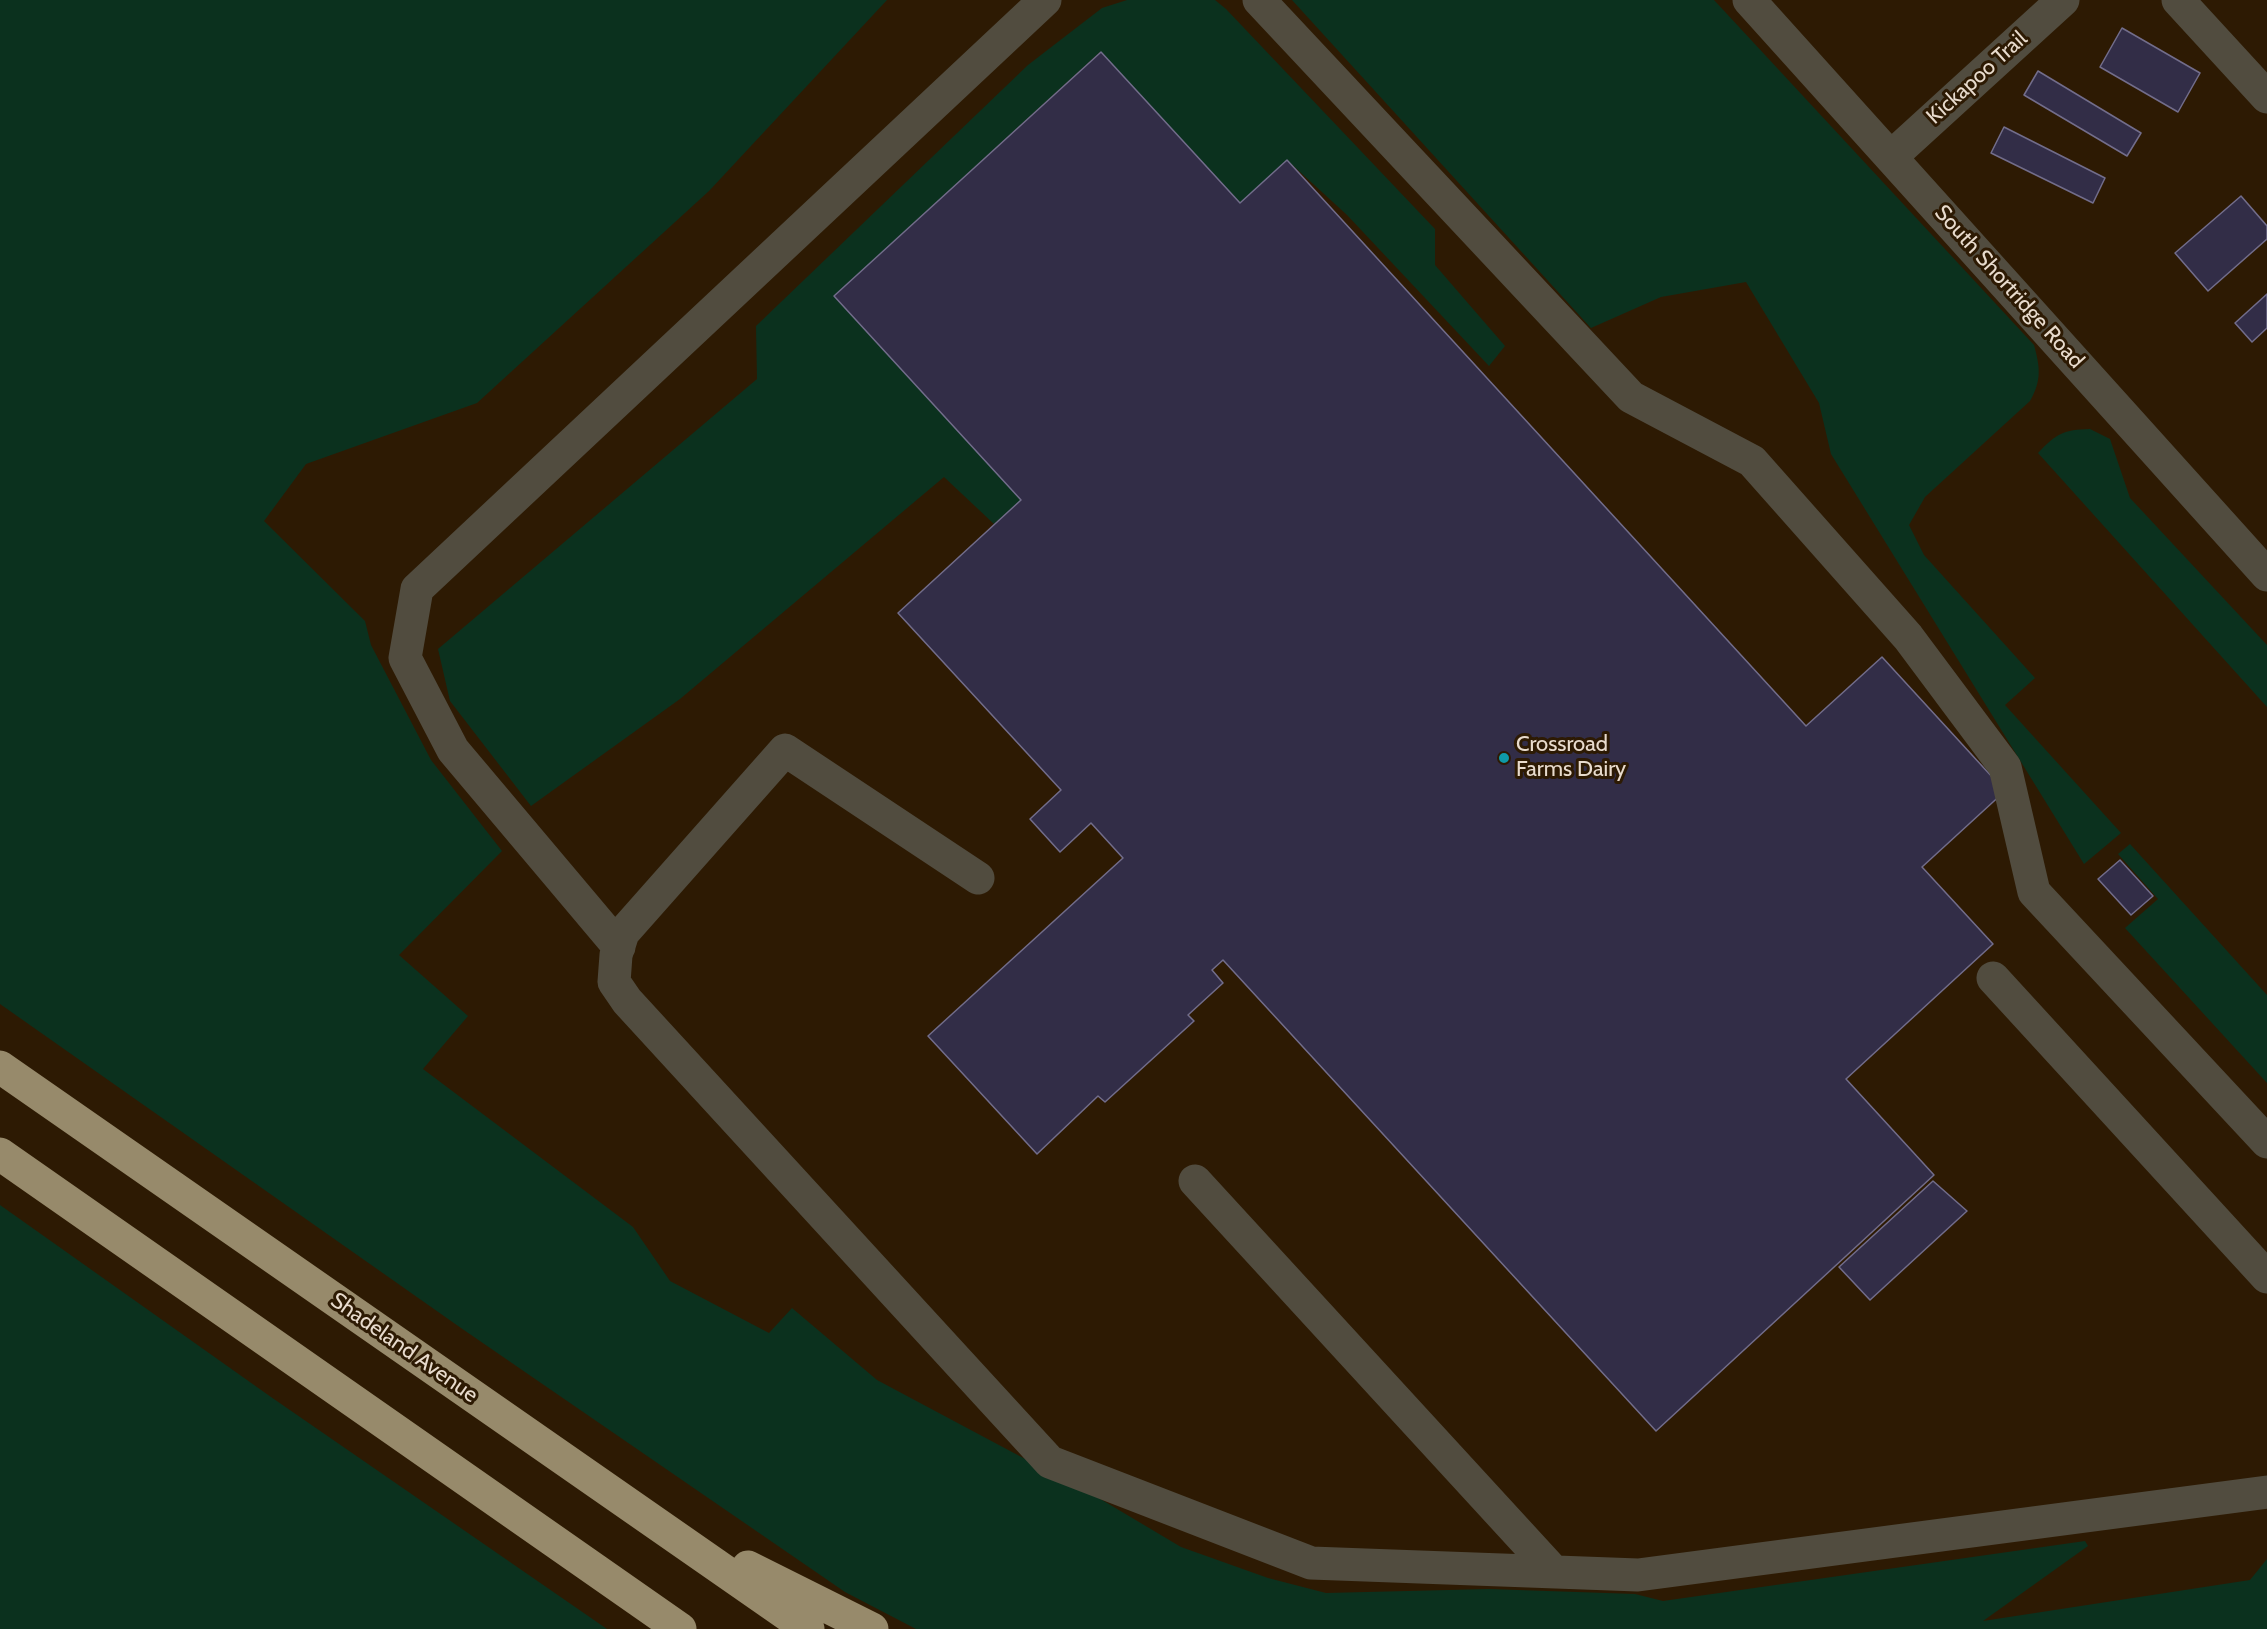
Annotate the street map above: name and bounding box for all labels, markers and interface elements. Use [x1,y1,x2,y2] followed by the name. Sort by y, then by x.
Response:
[1921,26,2033,130] street label: Kickapoo Trail
[1929,200,2089,374] street label: South Shortridge Road
[1516,732,1626,784] place label: Crossroad Farms Dairy
[1497,751,1511,765] marker: Crossroad Farms Dairy
[325,1287,483,1409] street label: Shadeland Avenue

